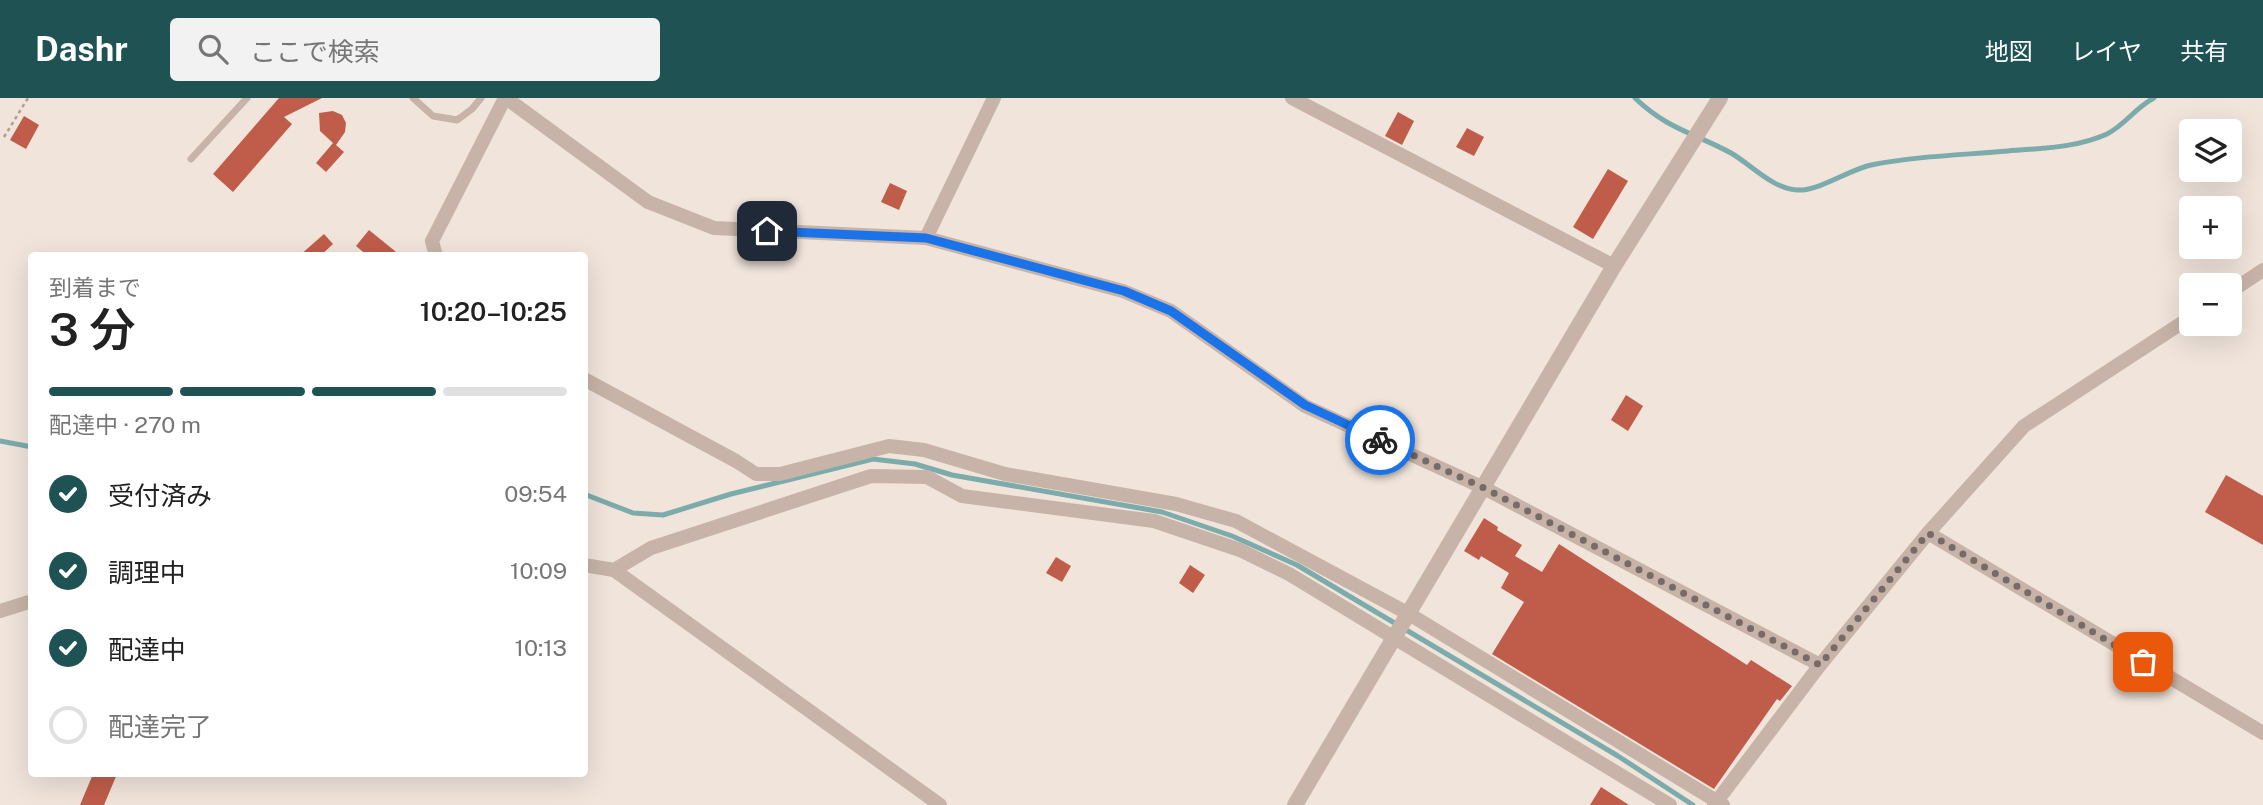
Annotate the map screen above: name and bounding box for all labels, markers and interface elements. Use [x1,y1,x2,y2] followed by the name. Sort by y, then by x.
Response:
[170,18,660,81] search box
[35,30,128,68] text: Dashr
[194,30,232,68] icon: search
[250,36,380,67] text: ここで検索
[1985,37,2033,65] text: 地図
[2071,37,2142,65] text: レイヤ
[2180,37,2228,65] text: 共有
[2179,119,2242,336] map controls
[2179,119,2242,182] button: layers
[2179,196,2242,259] button: +
[737,201,797,261] pin
[748,212,786,250] icon: home
[2179,273,2242,336] button: −
[49,274,141,301] text: 到着まで
[420,296,567,327] text: 10:20–10:25
[49,302,136,356] text: 3 分
[1345,405,1415,475] courier
[49,411,201,438] text: 配達中 · 270 m
[1361,421,1399,459] icon: bike
[49,475,87,513] icon: check
[108,480,212,511] text: 受付済み
[504,480,567,507] text: 09:54
[49,552,87,590] icon: check
[108,557,186,588] text: 調理中
[510,557,567,584] text: 10:09
[49,629,87,667] icon: check
[2113,632,2173,692] pin
[108,634,186,665] text: 配達中
[515,634,567,661] text: 10:13
[2124,643,2162,681] icon: bag
[108,711,212,742] text: 配達完了

